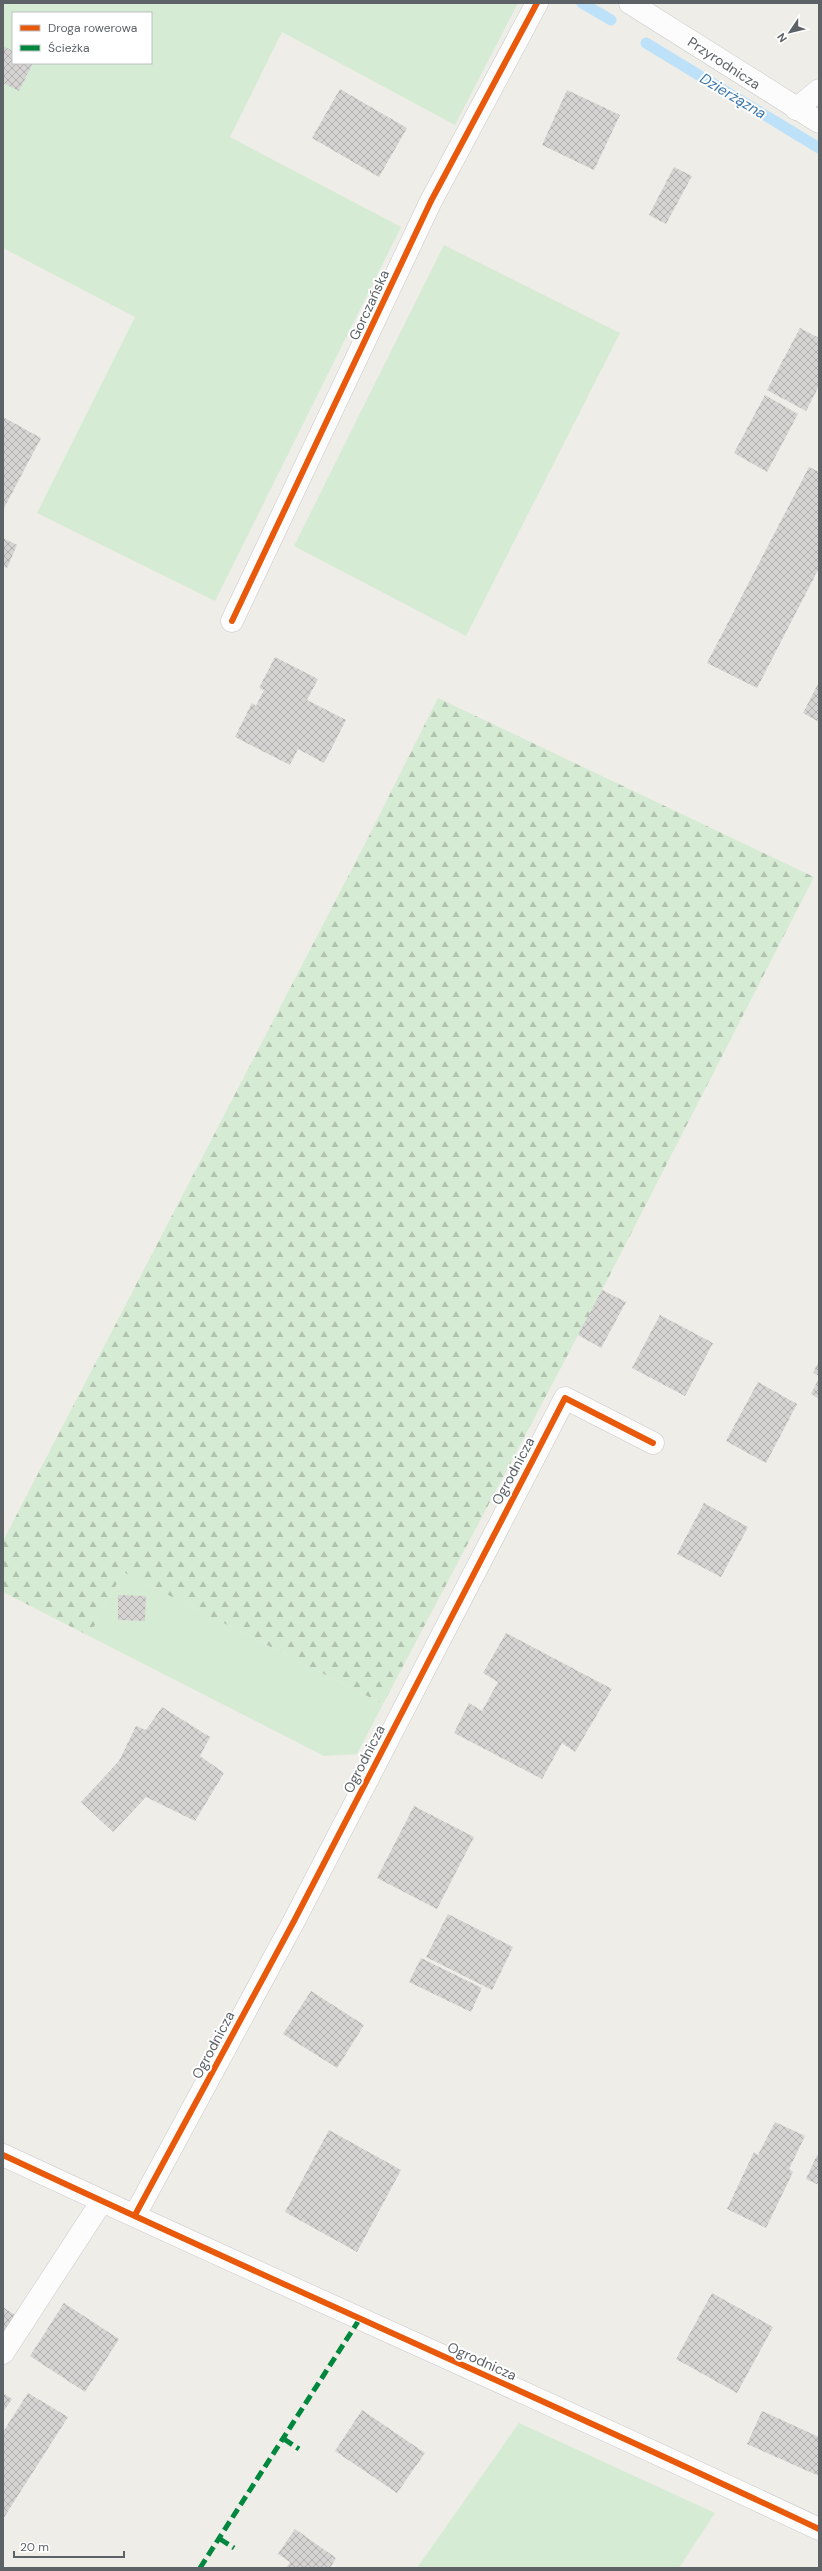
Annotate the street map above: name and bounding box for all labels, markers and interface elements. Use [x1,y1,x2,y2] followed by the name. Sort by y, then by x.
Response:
[12,12,152,64] legend
[770,12,810,52] north arrow
[48,20,137,36] text: Droga rowerowa
[774,30,790,45] text: N
[684,33,764,93] street label: Przyrodnicza
[48,40,90,56] text: Ścieżka
[696,68,770,124] water label: Dzierżązna
[345,267,393,343] street label: Gorczańska
[488,1434,538,1508] street label: Ogrodnicza
[339,1722,389,1796] street label: Ogrodnicza
[188,2008,238,2082] street label: Ogrodnicza
[445,2338,519,2384] street label: Ogrodnicza
[14,2533,124,2559] scale bar
[20,2539,49,2555] text: 20 m

